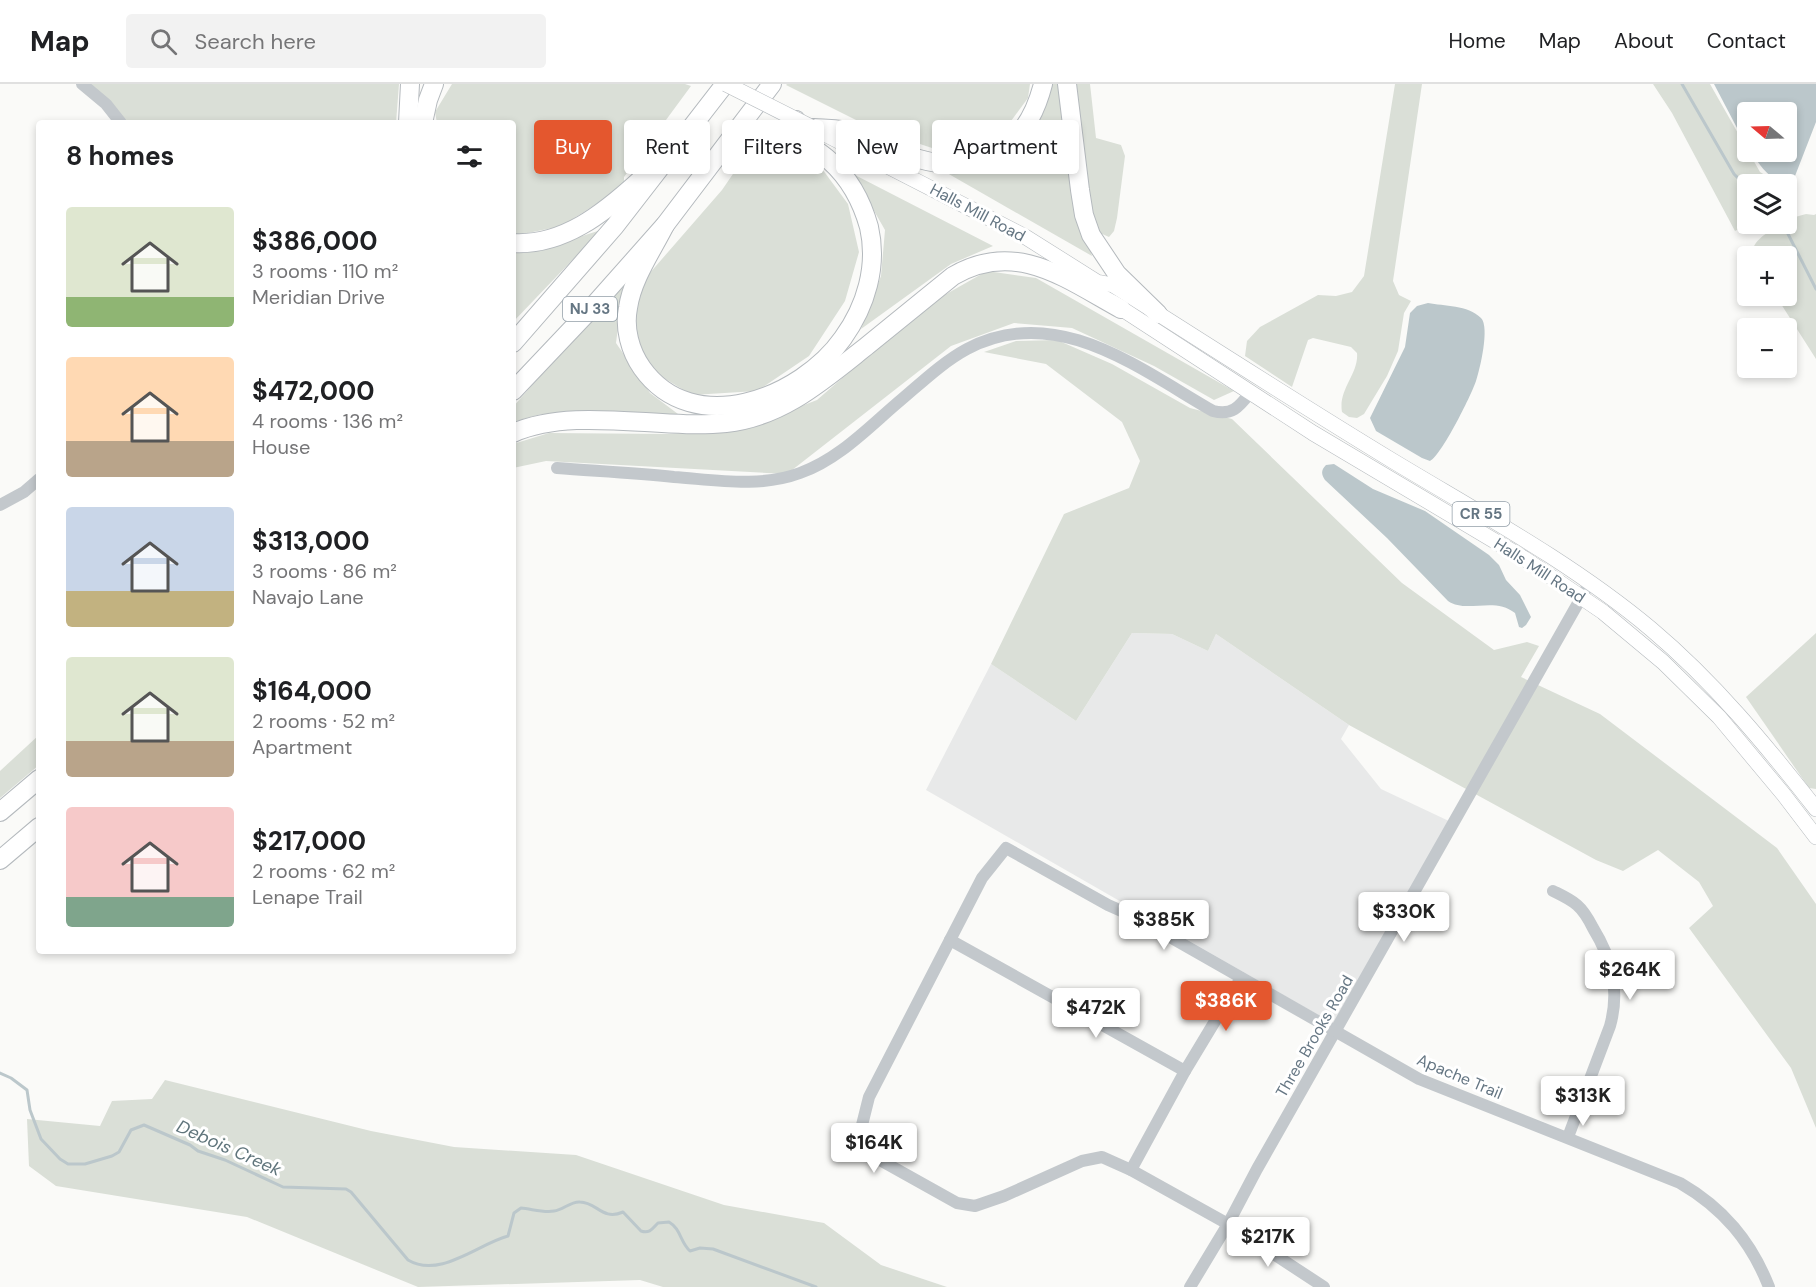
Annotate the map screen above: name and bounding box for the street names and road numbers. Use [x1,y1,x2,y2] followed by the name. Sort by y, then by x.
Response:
[926,179,1029,246] street label: Halls Mill Road
[563,297,617,321] road number: NJ 33
[1452,502,1510,526] road number: CR 55
[1490,533,1589,608] street label: Halls Mill Road
[1271,971,1358,1101] street label: Three Brooks Road
[1414,1049,1506,1104] street label: Apache Trail

